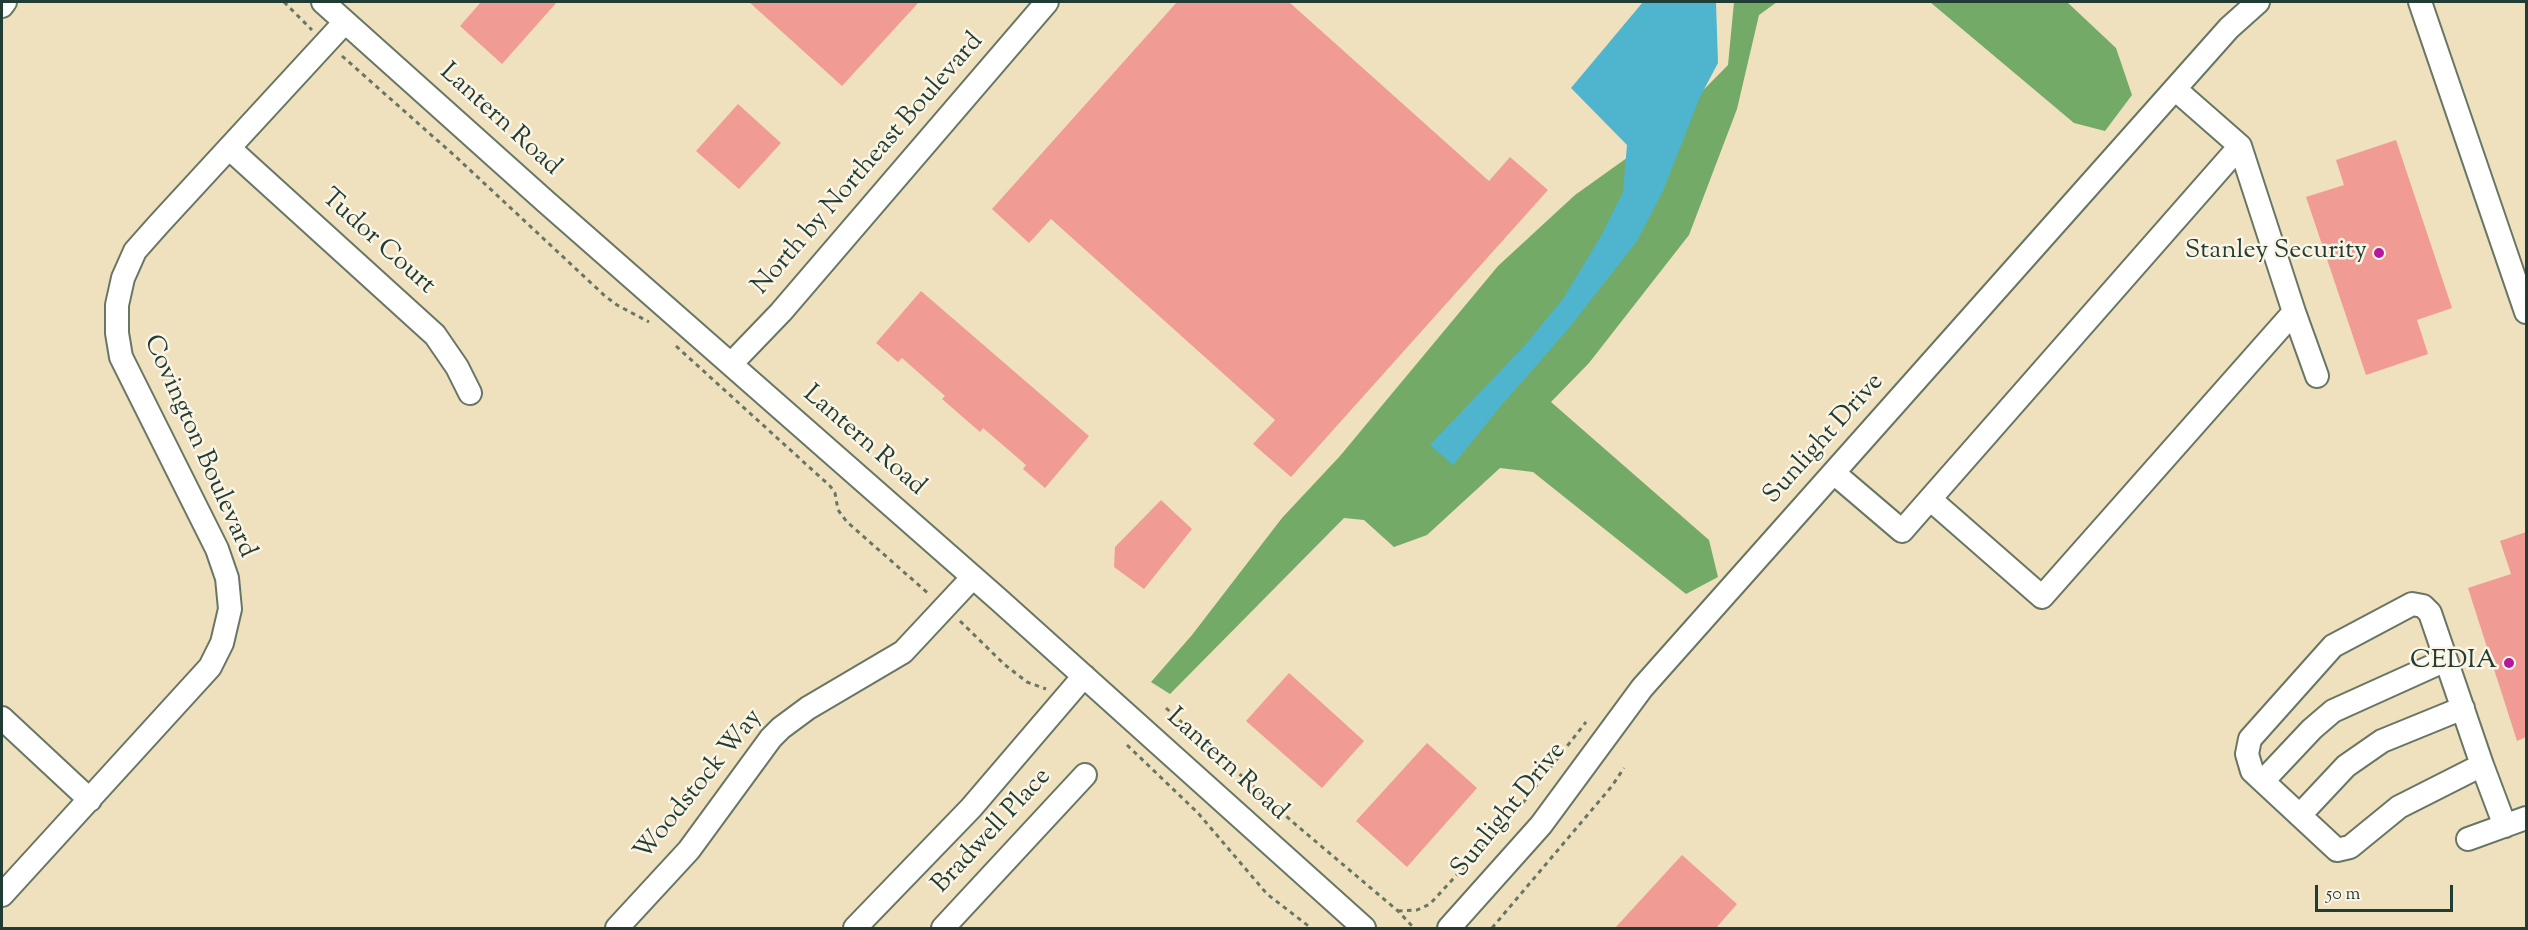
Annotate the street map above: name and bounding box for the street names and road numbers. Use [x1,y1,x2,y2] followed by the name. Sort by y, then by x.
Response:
[747,28,991,302] street label: North by Northeast Boulevard
[432,58,566,184] street label: Lantern Road
[313,184,441,302] street label: Tudor Court
[135,331,261,563] street label: Covington Boulevard
[1758,368,1892,512] street label: Sunlight Drive
[795,380,931,504] street label: Lantern Road
[1159,703,1293,829] street label: Lantern Road
[629,704,771,868] street label: Woodstock Way
[1446,737,1574,885] street label: Sunlight Drive
[927,763,1059,901] street label: Bradwell Place

